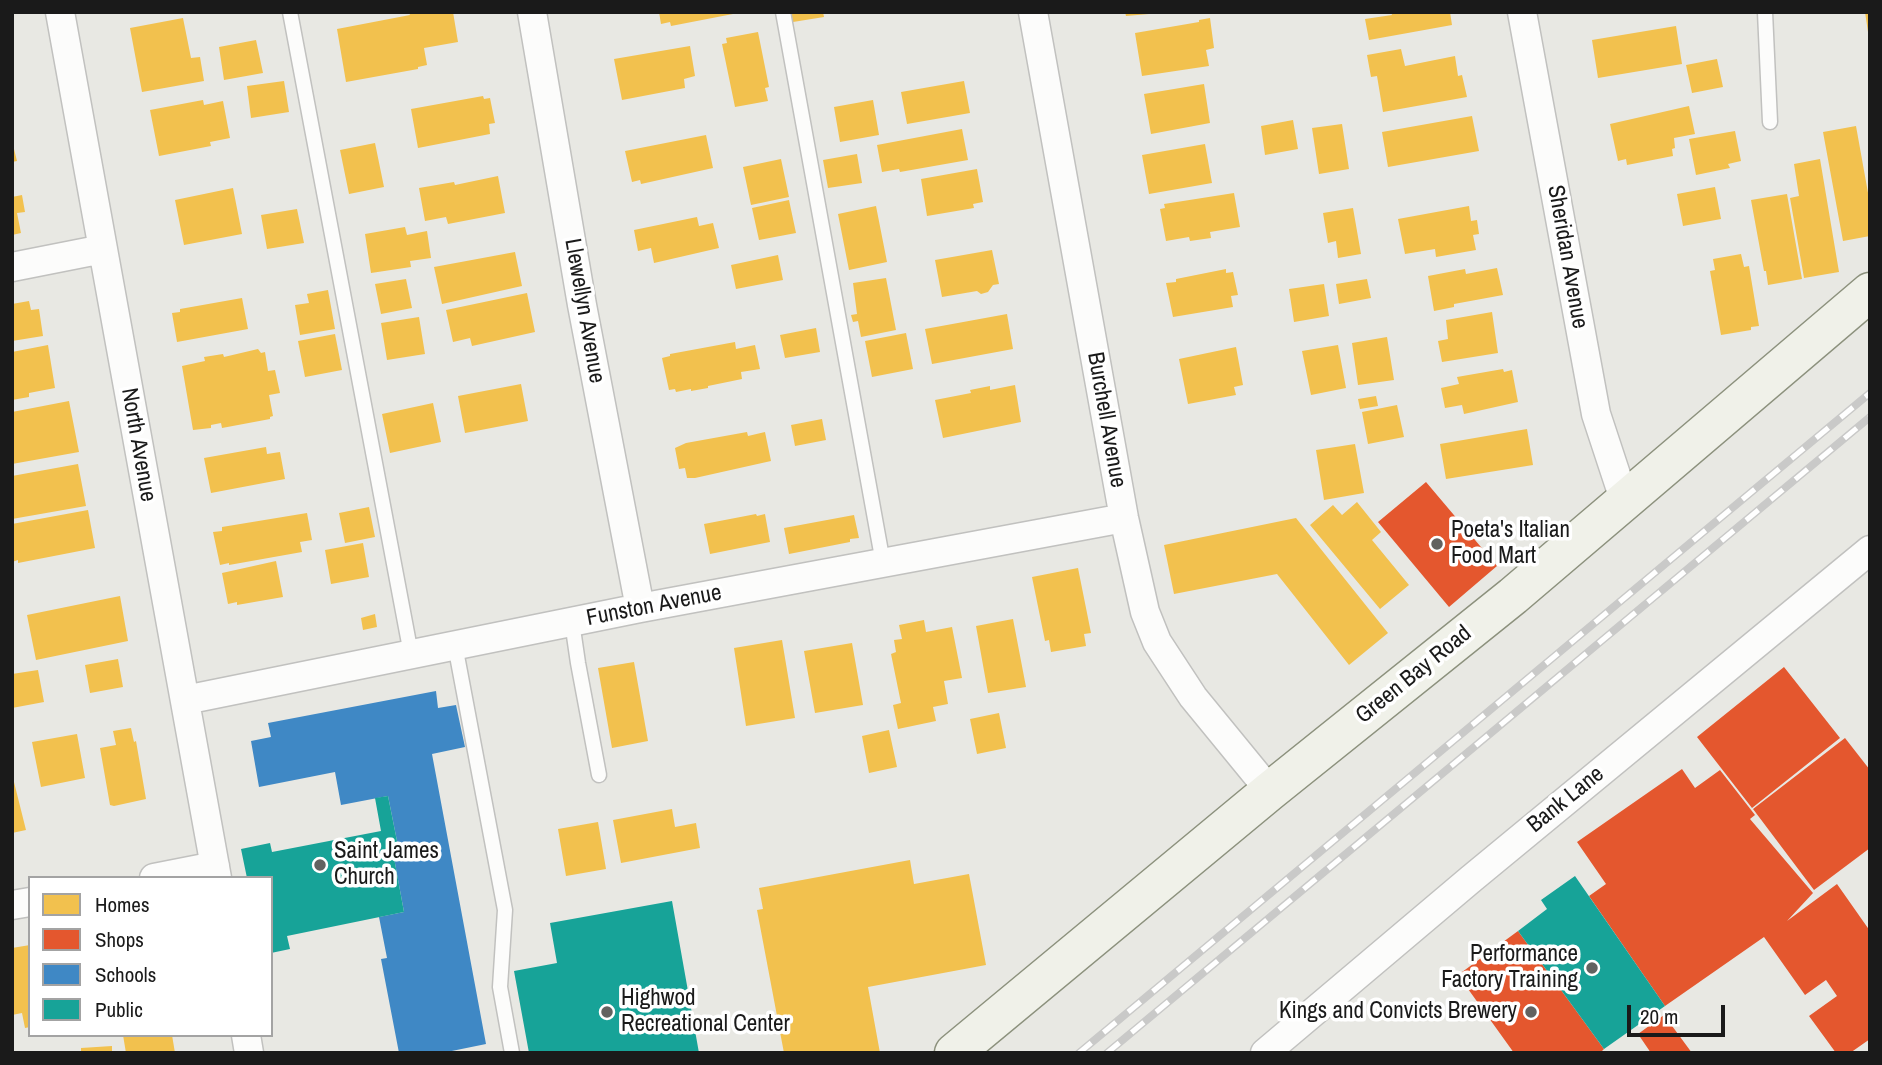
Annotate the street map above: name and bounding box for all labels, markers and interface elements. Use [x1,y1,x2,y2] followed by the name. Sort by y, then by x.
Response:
[1541,183,1593,331] street label: Sheridan Avenue
[558,236,610,386] street label: Llewellyn Avenue
[1081,350,1131,490] street label: Burchell Avenue
[114,386,162,504] street label: North Avenue
[1451,517,1570,571] place label: Poeta's Italian Food Mart
[1429,536,1445,552] marker: Poeta's Italian Food Mart
[584,579,724,633] street label: Funston Avenue
[1351,620,1477,730] street label: Green Bay Road
[1522,761,1610,839] street label: Bank Lane
[334,838,439,892] place label: Saint James Church
[312,857,328,873] marker: Saint James Church
[28,876,273,1037] legend
[95,890,150,919] text: Homes
[95,925,144,954] text: Shops
[1441,941,1578,995] place label: Performance Factory Training
[95,960,156,989] text: Schools
[1584,960,1600,976] marker: Performance Factory Training
[621,985,790,1039] place label: Highwod Recreational Center
[1630,992,1728,1036] scale bar
[95,995,143,1024] text: Public
[1279,998,1517,1026] place label: Kings and Convicts Brewery
[1640,1002,1678,1031] text: 20 m
[599,1004,615,1020] marker: Highwod Recreational Center
[1523,1004,1539,1020] marker: Kings and Convicts Brewery

